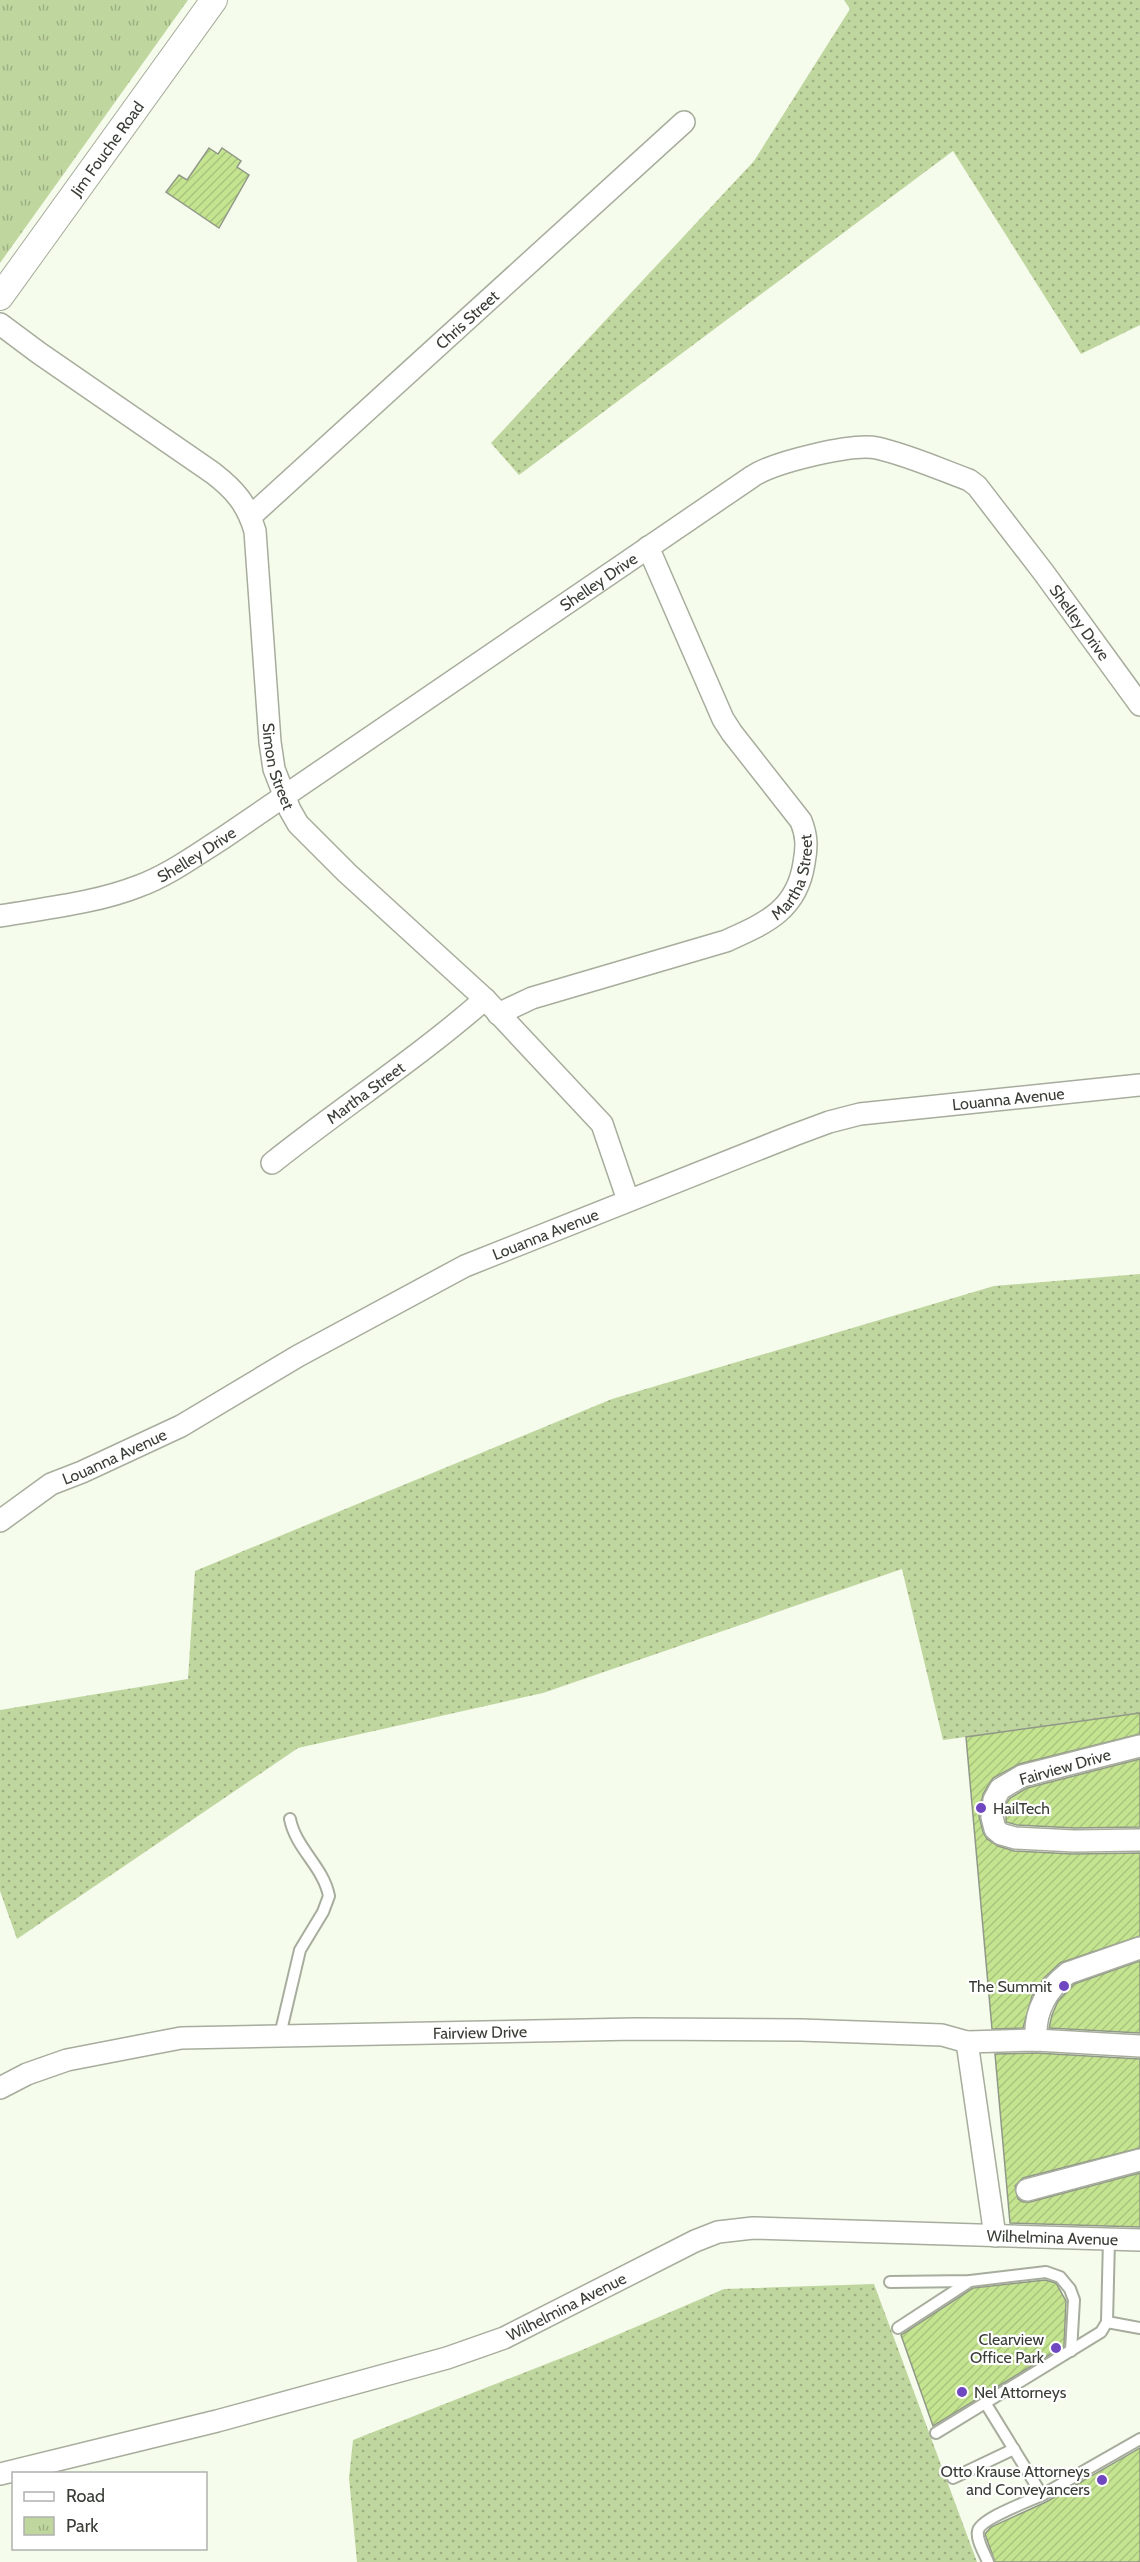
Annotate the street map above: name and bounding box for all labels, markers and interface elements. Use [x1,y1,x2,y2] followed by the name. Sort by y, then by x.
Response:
[66,97,148,200] street label: Jim Fouche Road
[432,286,503,353] street label: Chris Street
[556,549,641,615] street label: Shelley Drive
[1046,581,1114,664] street label: Shelley Drive
[259,722,299,813] street label: Simon Street
[154,823,239,886] street label: Shelley Drive
[767,833,816,924] street label: Martha Street
[323,1057,409,1128] street label: Martha Street
[951,1083,1065,1114] street label: Louanna Avenue
[490,1204,601,1264] street label: Louanna Avenue
[59,1425,170,1488] street label: Louanna Avenue
[1017,1745,1113,1789] street label: Fairview Drive
[993,1799,1050,1818] place label: HailTech
[974,1801,988,1815] marker: HailTech
[969,1977,1053,1996] place label: The Summit
[1057,1979,1071,1993] marker: The Summit
[433,2022,527,2043] street label: Fairview Drive
[986,2226,1118,2249] street label: Wilhelmina Avenue
[503,2268,629,2345] street label: Wilhelmina Avenue
[970,2330,1045,2367] place label: Clearview Office Park
[1049,2341,1063,2355] marker: Clearview Office Park
[974,2383,1067,2402] place label: Nel Attorneys
[955,2385,969,2399] marker: Nel Attorneys
[940,2462,1090,2499] place label: Otto Krause Attorneys and Conveyancers
[12,2472,207,2550] legend
[1095,2473,1109,2487] marker: Otto Krause Attorneys and Conveyancers
[66,2485,105,2507] text: Road
[66,2515,99,2537] text: Park

